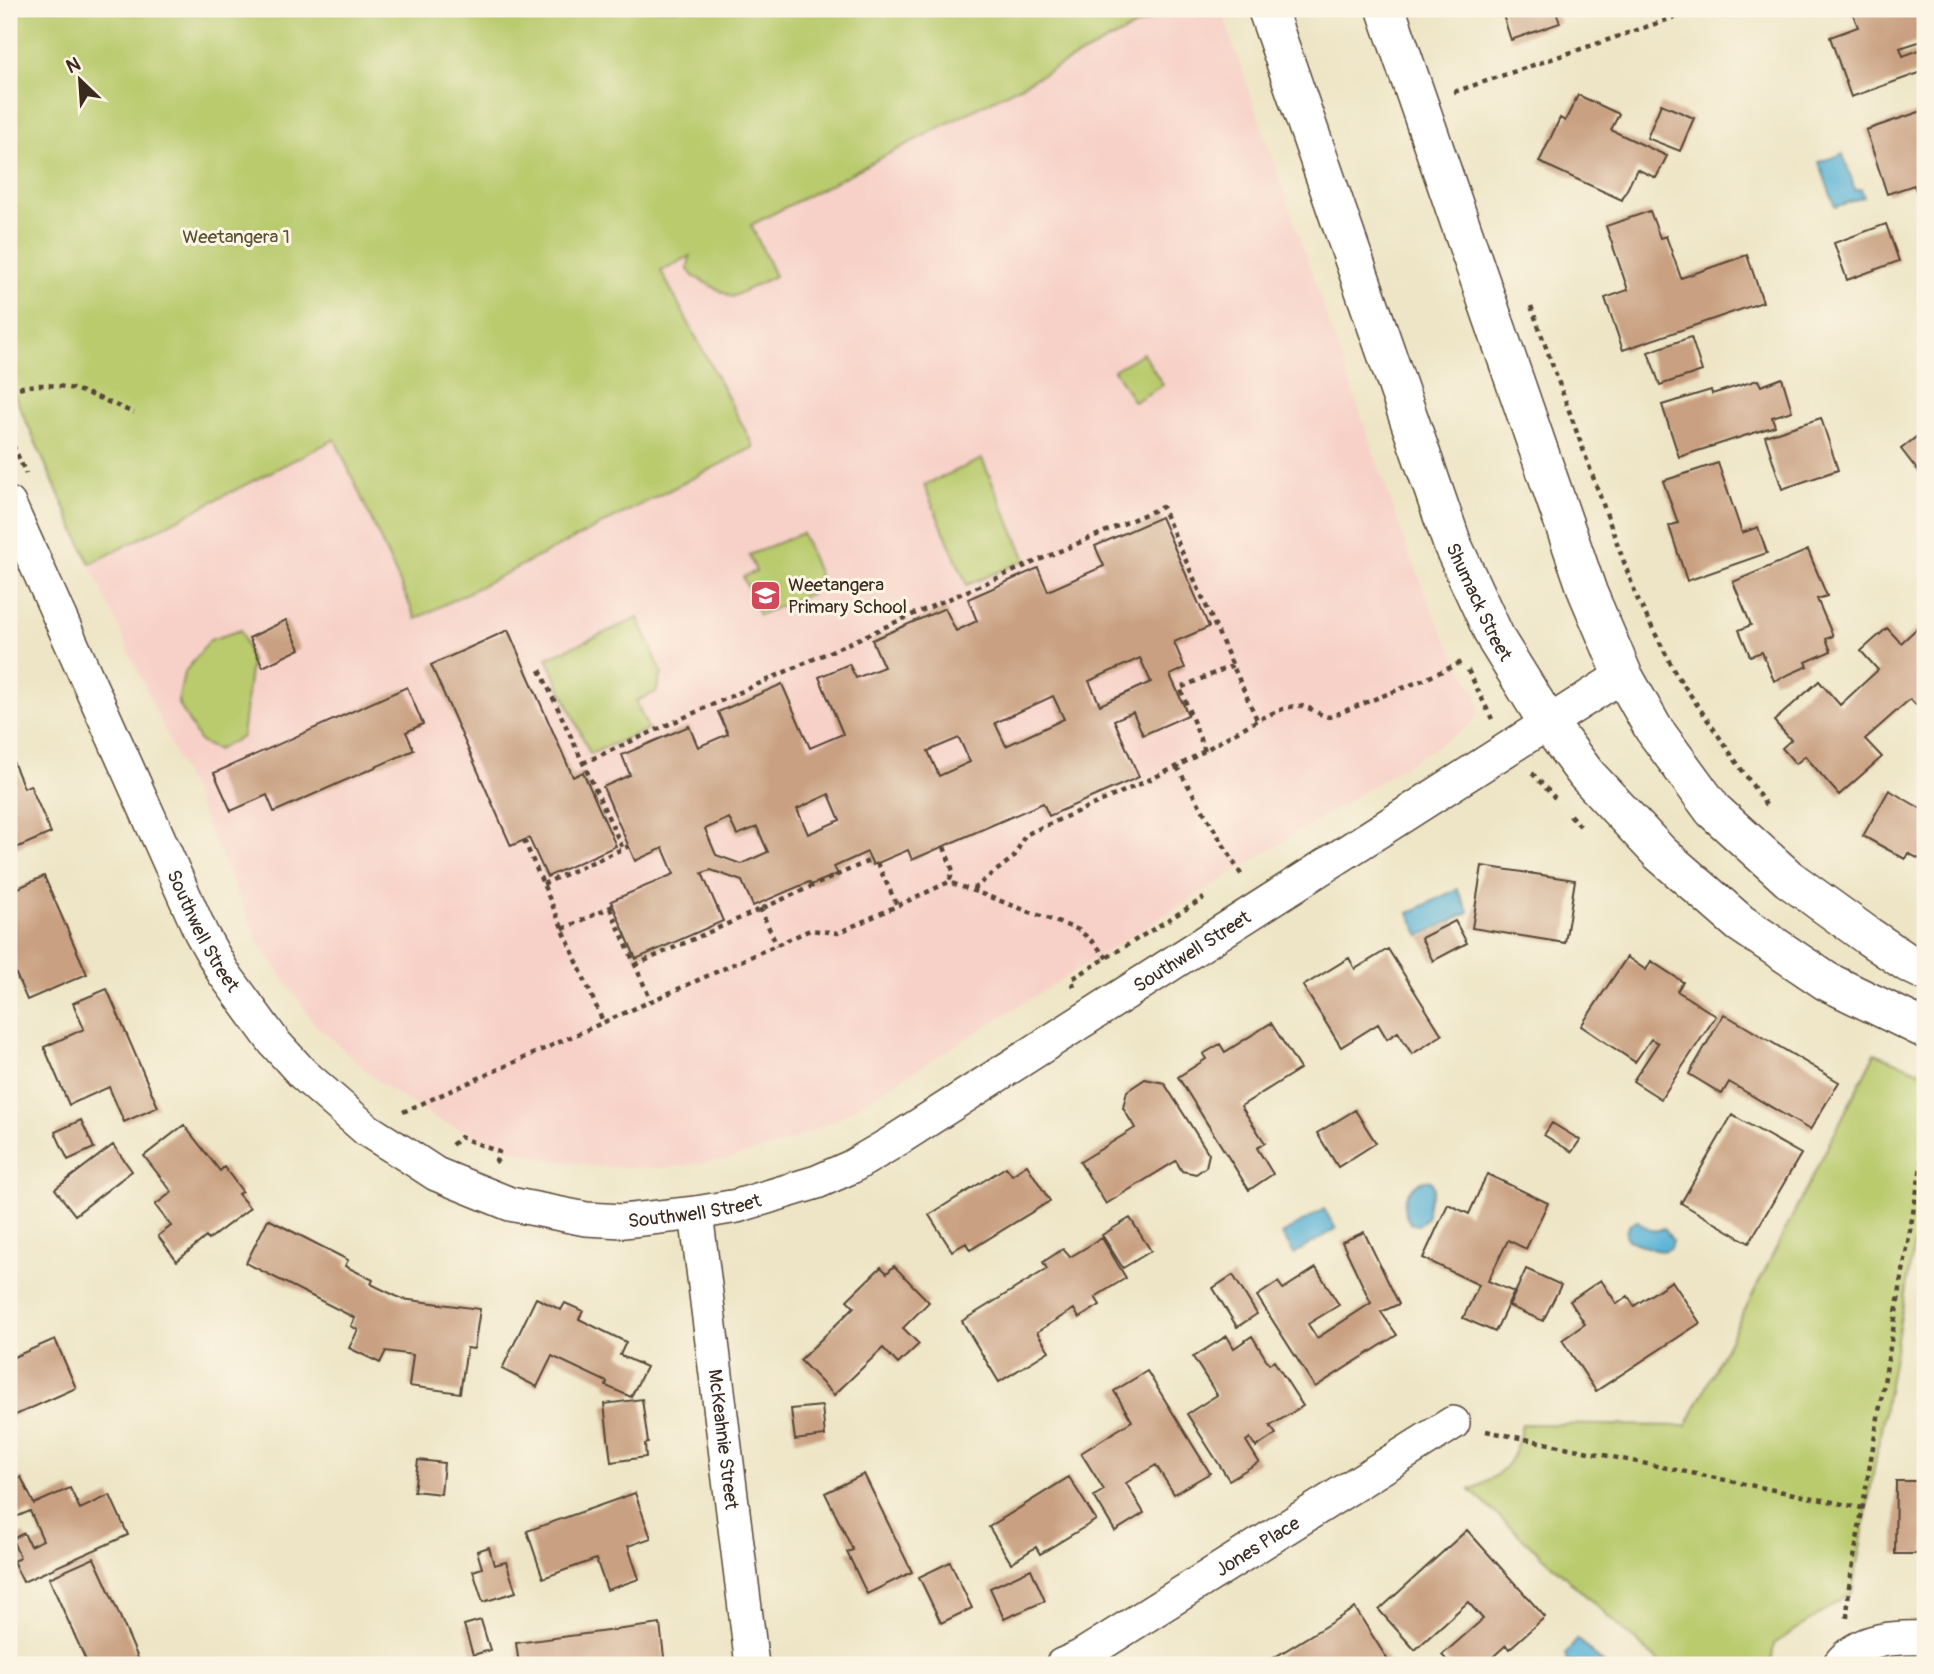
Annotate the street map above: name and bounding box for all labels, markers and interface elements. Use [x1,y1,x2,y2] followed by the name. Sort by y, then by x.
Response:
[46,46,116,116] north arrow
[62,52,84,79] text: N
[182,225,290,249] park label: Weetangera 1
[1440,539,1518,666] street label: Shumack Street
[788,573,907,619] place label: Weetangera Primary School
[748,578,782,612] school or university icon: Weetangera Primary School
[161,866,245,997] street label: Southwell Street
[1129,905,1256,998] street label: Southwell Street
[627,1188,764,1233] street label: Southwell Street
[702,1368,744,1511] street label: McKeahnie Street
[1211,1511,1305,1582] street label: Jones Place

